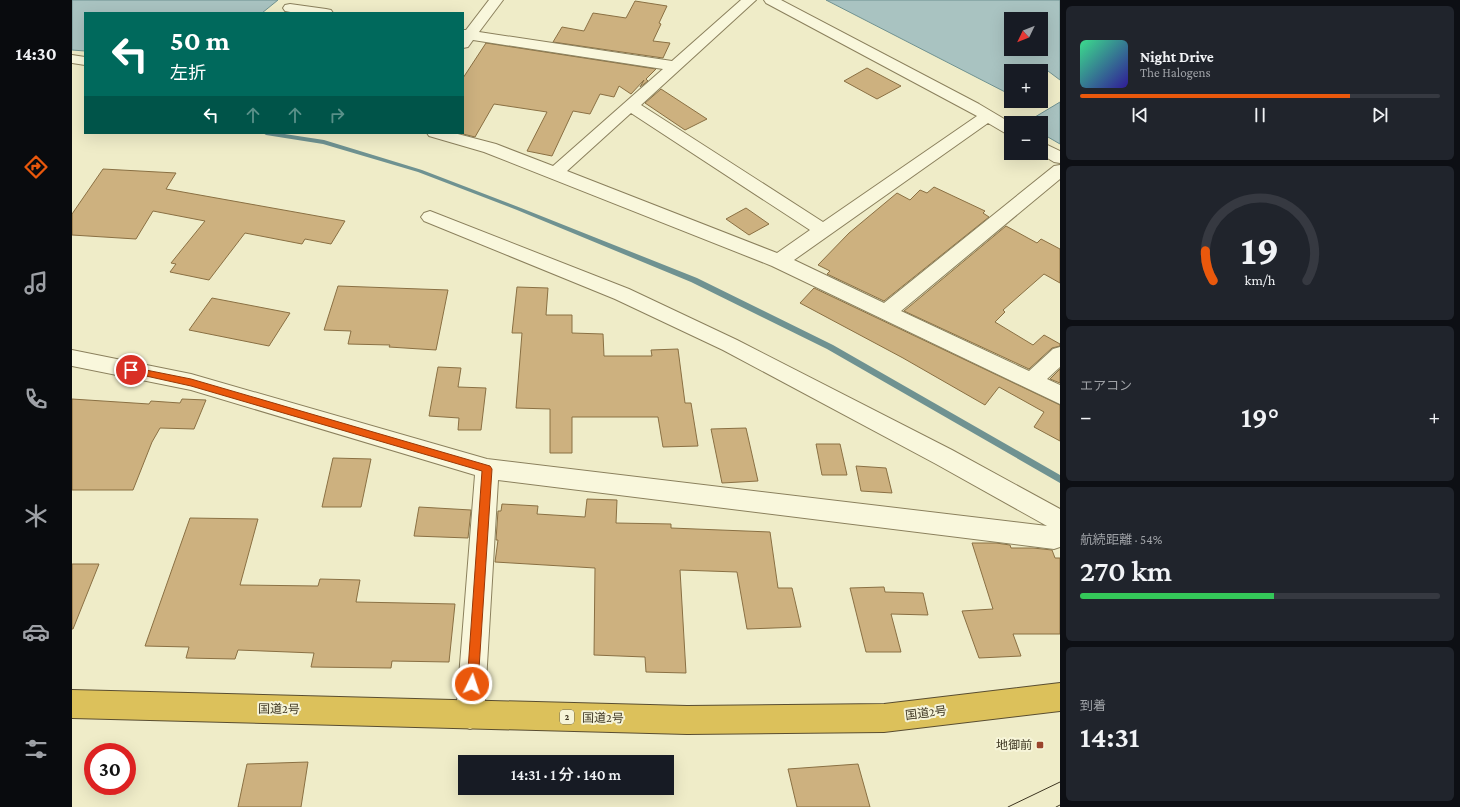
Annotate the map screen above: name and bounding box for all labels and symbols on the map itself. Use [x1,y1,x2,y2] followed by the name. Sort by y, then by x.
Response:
[1004,12,1048,56] north arrow
[114,353,148,387] pin
[451,663,493,705] position arrow
[258,702,300,716] street label: 国道2号
[904,704,948,722] street label: 国道2号
[560,710,574,724] road number: 2
[582,711,624,725] street label: 国道2号
[996,738,1032,752] place label: 地御前
[1035,740,1045,750] marker: 地御前
[84,743,136,795] speed limit sign: 30

